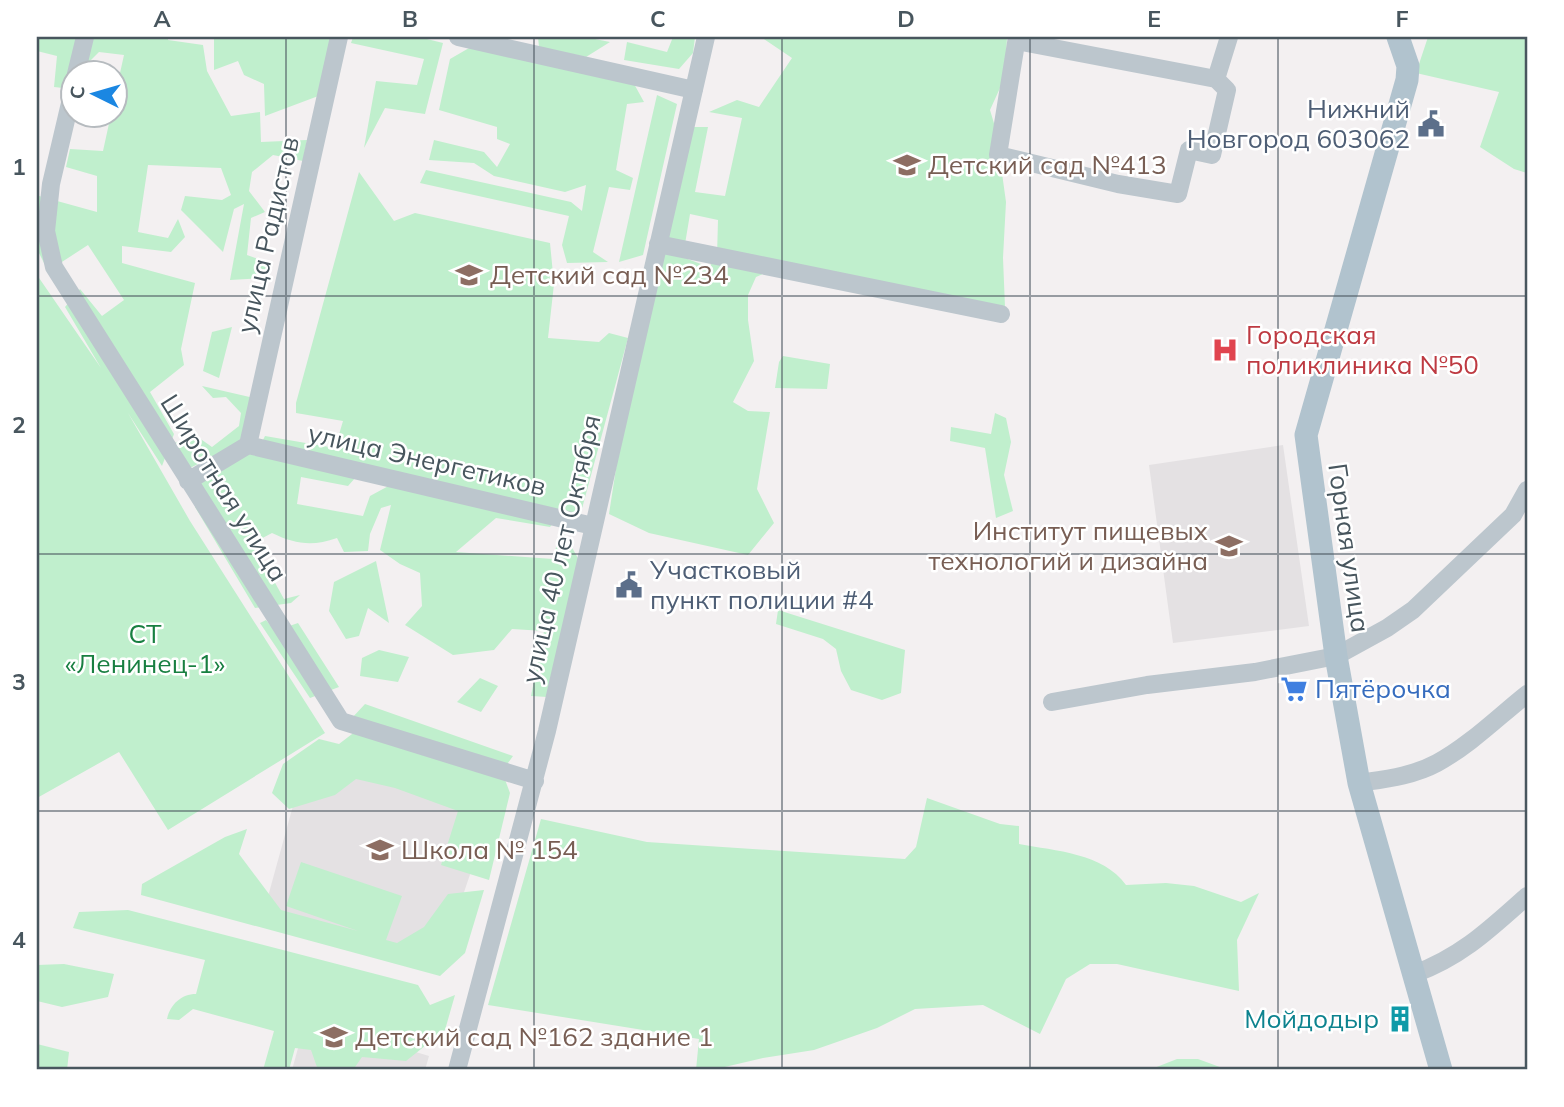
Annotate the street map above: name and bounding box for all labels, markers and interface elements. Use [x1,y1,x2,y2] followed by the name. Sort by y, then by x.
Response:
[153,4,171,33] text: A
[402,4,418,33] text: B
[650,4,666,33] text: C
[897,4,915,33] text: D
[1147,4,1161,33] text: E
[1395,4,1409,33] text: F
[60,60,130,130] north arrow
[65,85,90,100] text: С
[1187,92,1410,155] place label: Нижний Новгород 603062
[1416,109,1446,139] public building icon: Нижний Новгород 603062
[229,133,306,336] street label: улица Радистов
[928,148,1167,181] place label: Детский сад №413
[892,150,922,180] school or university icon: Детский сад №413
[12,152,26,181] text: 1
[490,258,729,291] place label: Детский сад №234
[454,260,484,290] school or university icon: Детский сад №234
[1246,318,1479,381] place label: Городская поликлиника №50
[1210,335,1240,365] hospital icon: Городская поликлиника №50
[154,388,295,587] street label: Широтная улица
[12,410,26,439] text: 2
[514,412,607,686] street label: улица 40 лет Октября
[305,416,549,503] street label: улица Энергетиков
[1321,461,1378,635] street label: Горная улица
[928,514,1208,577] place label: Институт пищевых технологий и дизайна
[1214,531,1244,561] school or university icon: Институт пищевых технологий и дизайна
[649,553,874,616] place label: Участковый пункт полиции #4
[614,570,644,600] public building icon: Участковый пункт полиции #4
[65,617,225,680] park label: СТ «Ленинец-1»
[12,667,26,696] text: 3
[1315,672,1451,705] place label: Пятёрочка
[1279,674,1309,704] supermarket icon: Пятёрочка
[401,833,578,866] place label: Школа № 154
[365,835,395,865] school or university icon: Школа № 154
[12,925,26,954] text: 4
[1244,1002,1379,1035] place label: Мойдодыр
[1385,1004,1415,1034] building icon: Мойдодыр
[355,1020,713,1053] place label: Детский сад №162 здание 1
[319,1022,349,1052] school or university icon: Детский сад №162 здание 1

